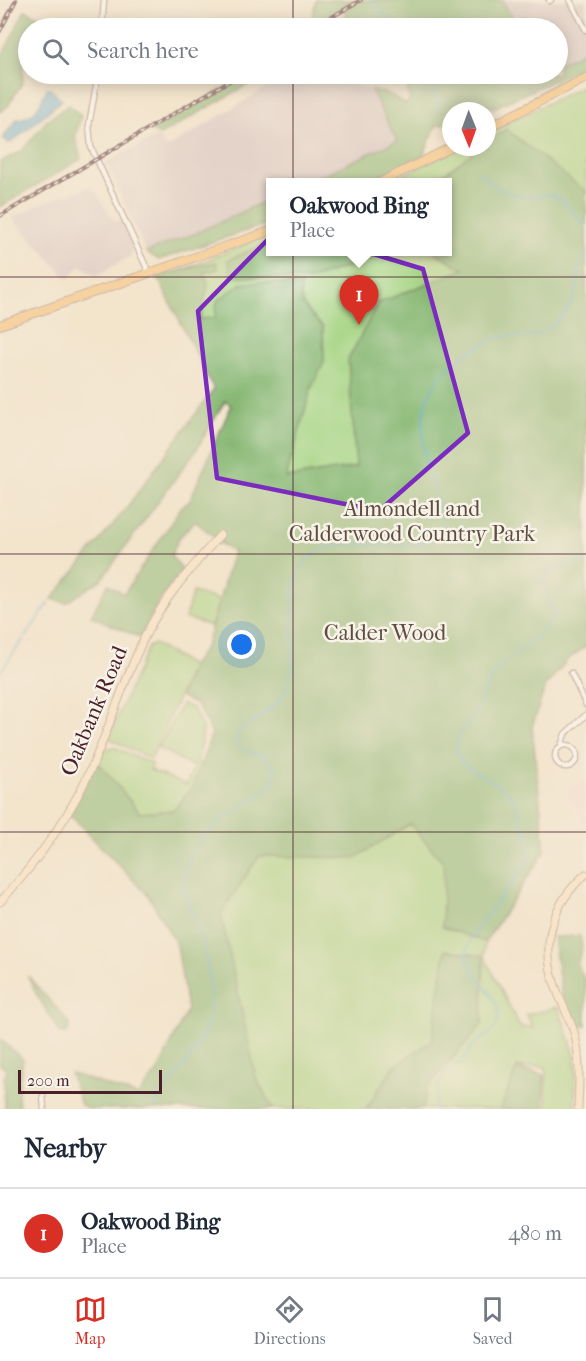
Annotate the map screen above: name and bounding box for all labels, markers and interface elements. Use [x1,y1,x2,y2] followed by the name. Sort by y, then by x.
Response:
[18,18,568,84] search box
[39,35,72,68] icon: search
[87,38,199,64] text: Search here
[442,102,496,156] north arrow
[266,178,452,256] popup
[289,193,429,219] text: Oakwood Bing
[289,219,335,242] text: Place
[340,276,378,325] pin: 1
[289,496,536,547] park label: Almondell and Calderwood Country Park
[324,620,447,646] park label: Calder Wood
[227,630,256,659] your location
[55,641,133,780] street label: Oakbank Road
[18,1067,162,1094] scale bar
[27,1071,70,1090] text: 200 m
[24,1133,106,1164] text: Nearby
[81,1209,220,1235] text: Oakwood Bing
[40,1222,47,1245] text: 1
[508,1222,562,1245] text: 480 m
[81,1235,127,1258] text: Place
[74,1293,107,1348] tab: Map
[254,1293,326,1348] tab: Directions
[473,1293,512,1348] tab: Saved

